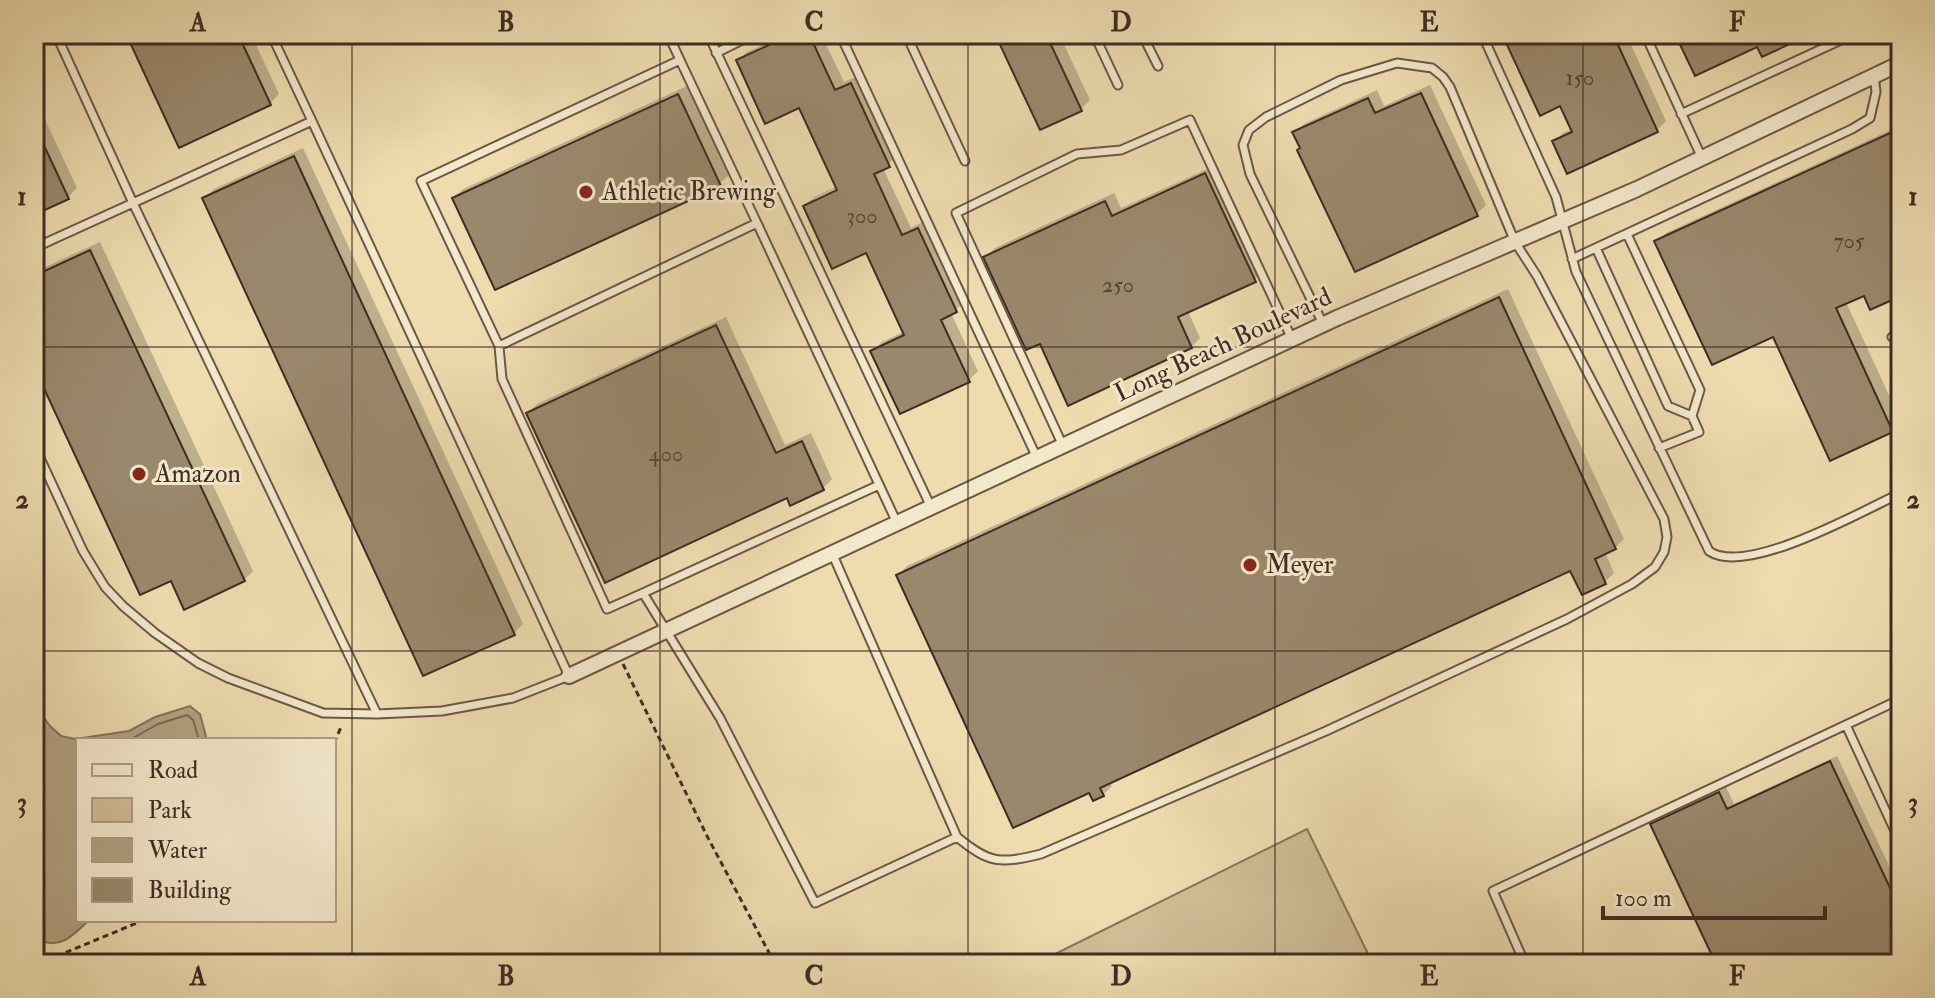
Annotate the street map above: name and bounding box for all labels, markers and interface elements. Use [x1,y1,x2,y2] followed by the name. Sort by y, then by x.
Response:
[189,7,207,39] text: A
[497,7,515,39] text: B
[804,7,824,39] text: C
[1110,7,1132,39] text: D
[1420,7,1439,39] text: E
[1729,7,1746,39] text: F
[1566,64,1594,92] house number: 150
[601,176,777,208] place label: Athletic Brewing
[17,181,27,213] text: 1
[1908,181,1918,213] text: 1
[577,183,595,201] marker: Athletic Brewing
[846,202,878,230] house number: 300
[1834,227,1865,255] house number: 705
[1102,271,1134,299] house number: 250
[1109,281,1337,409] street label: Long Beach Boulevard
[649,440,683,468] house number: 400
[154,458,241,490] place label: Amazon
[130,465,148,483] marker: Amazon
[15,484,29,516] text: 2
[1906,484,1920,516] text: 2
[1266,549,1334,581] place label: Meyer
[1241,556,1259,574] marker: Meyer
[76,738,336,922] legend
[148,755,198,786] text: Road
[17,787,27,819] text: 3
[1908,787,1918,819] text: 3
[148,795,192,826] text: Park
[147,835,207,866] text: Water
[1603,870,1825,920] scale bar
[148,875,232,906] text: Building
[1615,883,1672,914] text: 100 m
[189,961,207,993] text: A
[497,961,515,993] text: B
[804,961,824,993] text: C
[1110,961,1132,993] text: D
[1420,961,1439,993] text: E
[1729,961,1746,993] text: F

